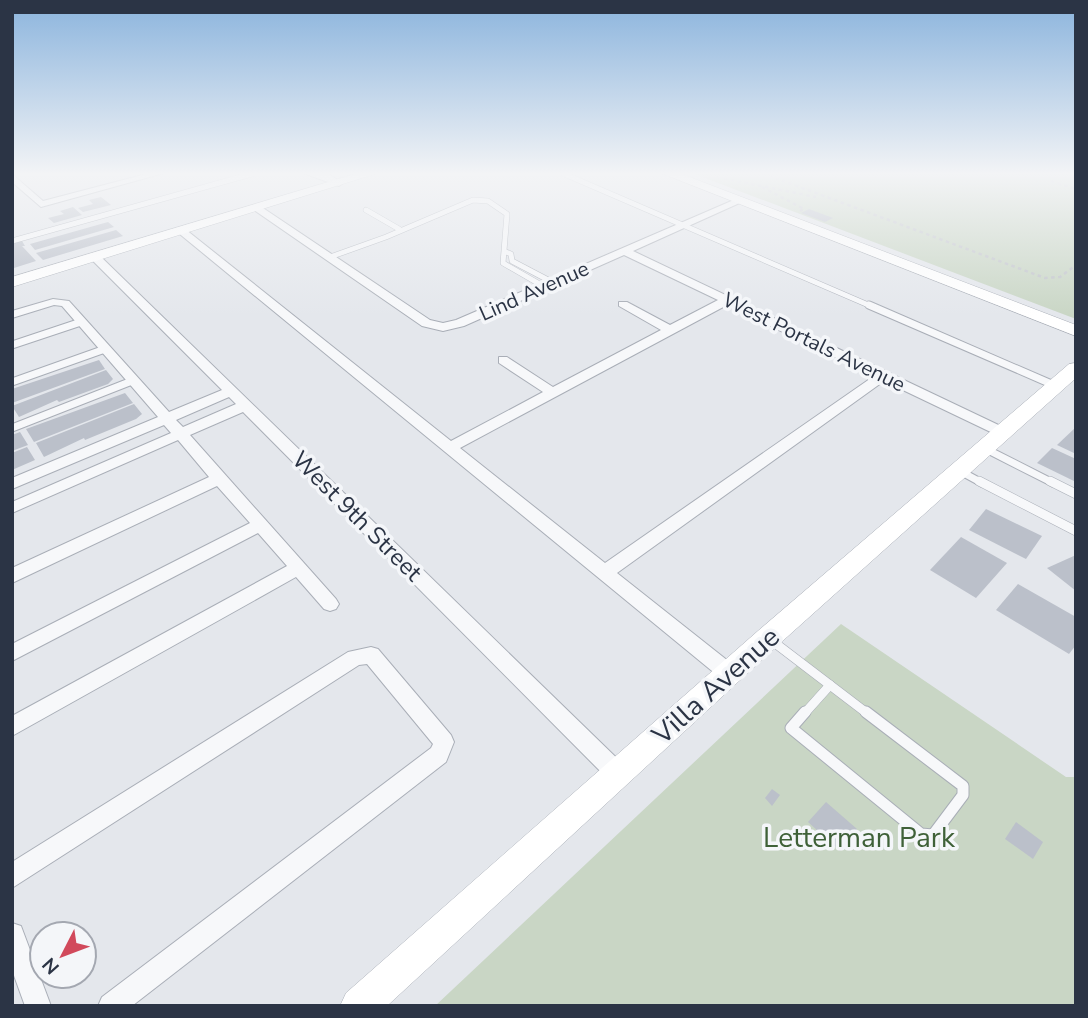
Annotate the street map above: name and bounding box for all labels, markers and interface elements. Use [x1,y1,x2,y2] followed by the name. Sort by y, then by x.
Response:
[475,254,593,328] street label: Lind Avenue
[718,286,910,398] street label: West Portals Avenue
[285,444,429,588] street label: West 9th Street
[643,618,788,754] street label: Villa Avenue
[763,819,956,857] park label: Letterman Park
[28,920,98,990] north arrow
[37,952,66,980] text: N

